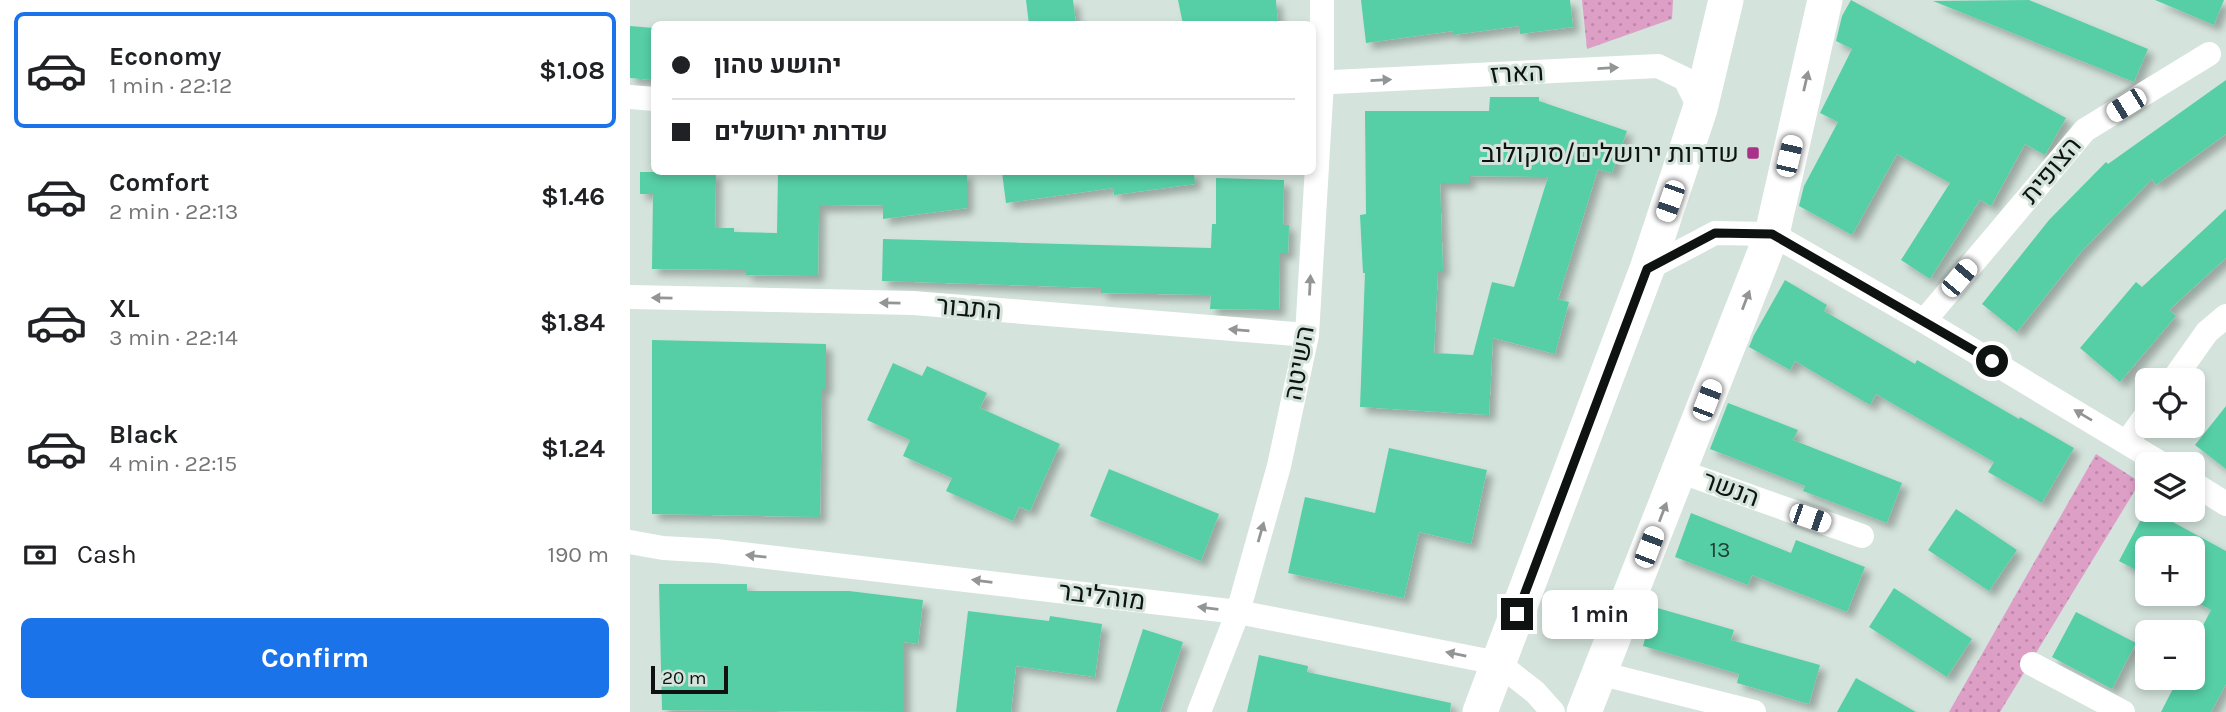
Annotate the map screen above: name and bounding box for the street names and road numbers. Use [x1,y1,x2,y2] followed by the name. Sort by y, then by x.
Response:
[1489,56,1545,90] street label: הארז
[2014,130,2088,210] street label: הצופית
[935,290,1003,326] street label: התבור
[1277,323,1321,403] street label: השיטה
[1698,464,1764,514] street label: הנשר
[1057,575,1147,617] street label: מוהליבר

